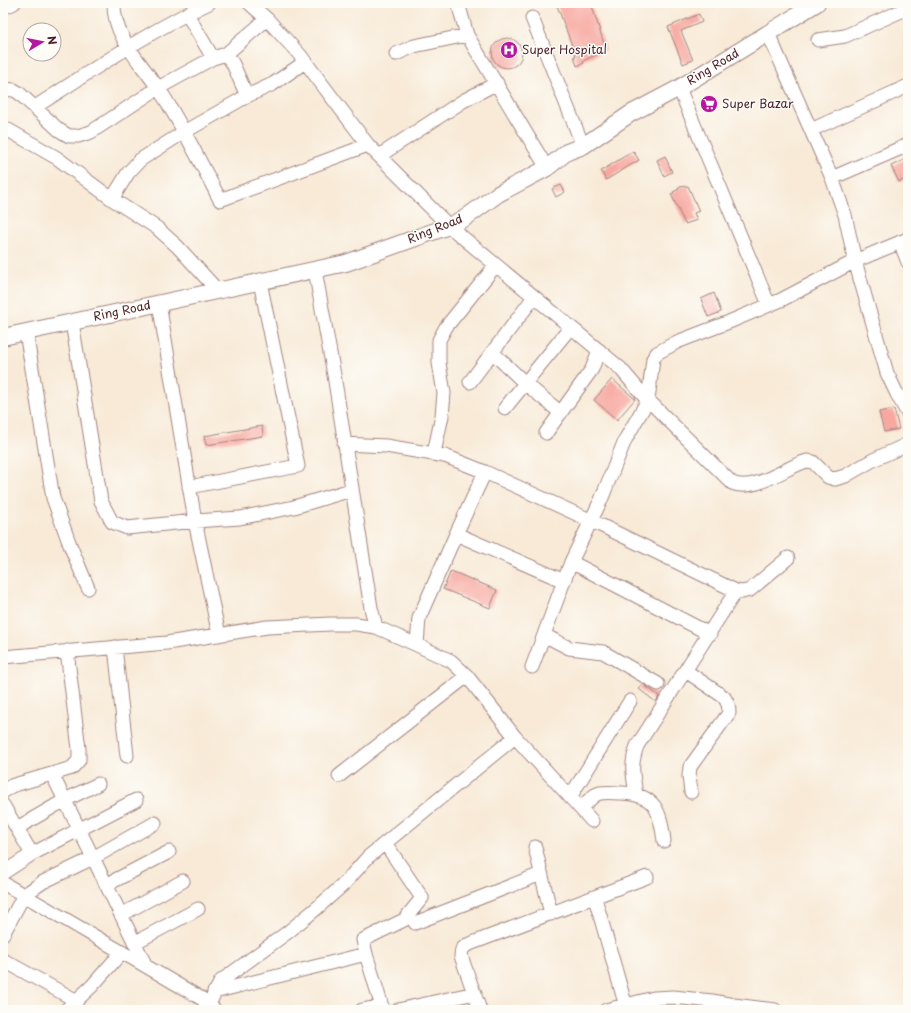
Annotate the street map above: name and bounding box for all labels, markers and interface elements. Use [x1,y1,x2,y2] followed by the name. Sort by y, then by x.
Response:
[22,22,62,62] north arrow
[43,34,62,46] text: N
[499,40,519,60] hospital icon: Super Hospital
[522,40,607,58] place label: Super Hospital
[683,43,742,89] street label: Ring Road
[699,94,719,114] supermarket icon: Super Bazar
[722,94,794,112] place label: Super Bazar
[404,209,465,247] street label: Ring Road
[91,295,152,325] street label: Ring Road

